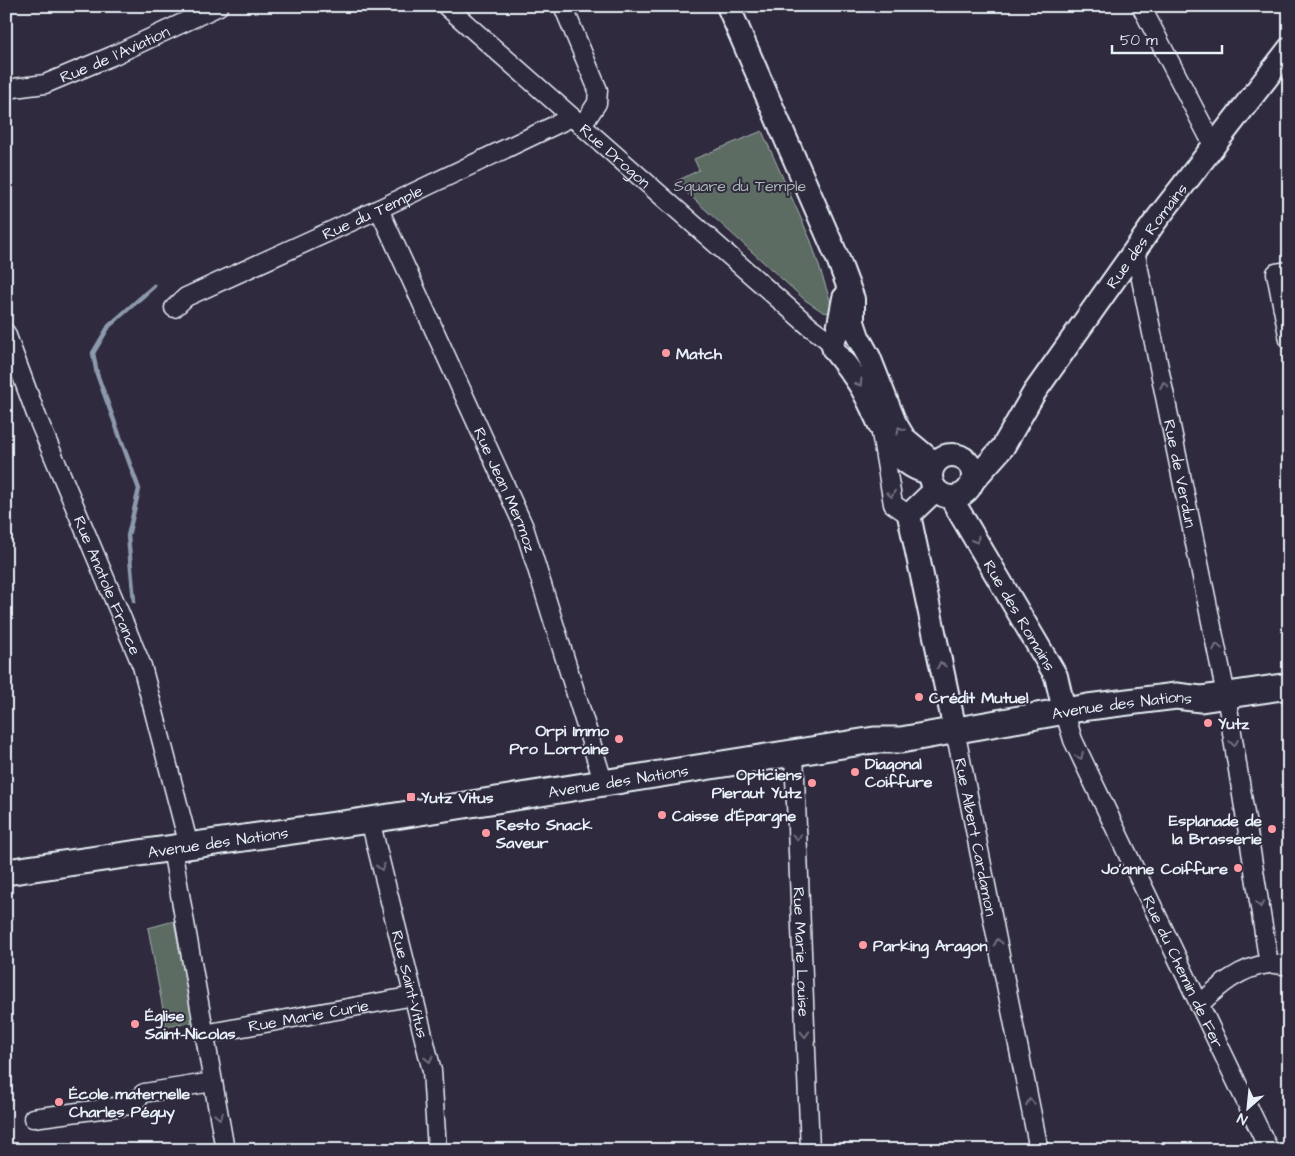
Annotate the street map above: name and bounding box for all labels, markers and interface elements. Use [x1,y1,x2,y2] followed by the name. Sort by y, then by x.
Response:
[57,21,173,89] street label: Rue de l'Aviation
[1112,22,1222,54] scale bar
[1120,30,1158,51] text: 50 m
[575,119,655,194] street label: Rue Drogon
[674,175,807,197] park label: Square du Temple
[1101,179,1193,293] street label: Rue des Romains
[319,180,427,245] street label: Rue du Temple
[676,343,723,365] place label: Match
[660,347,672,359] marker: Match
[852,378,862,387] one-way arrow
[1159,381,1170,390] one-way arrow
[1158,418,1201,530] street label: Rue de Verdun
[468,424,541,555] street label: Rue Jean Mermoz
[896,426,906,435] one-way arrow
[886,489,896,498] one-way arrow
[68,513,146,659] street label: Rue Anatole France
[969,534,979,543] one-way arrow
[978,556,1061,675] street label: Rue des Romains
[1212,643,1222,652] one-way arrow
[936,661,947,670] one-way arrow
[1050,686,1193,725] street label: Avenue des Nations
[929,687,1029,709] place label: Crédit Mutuel
[913,691,925,703] marker: Crédit Mutuel
[1218,713,1250,735] place label: Yutz
[1202,717,1214,729] marker: Yutz
[510,720,610,760] place label: Orpi Immo Pro Lorraine
[613,733,625,745] marker: Orpi Immo Pro Lorraine
[1228,740,1239,748] one-way arrow
[1074,751,1085,760] one-way arrow
[865,753,933,793] place label: Diagonal Coiffure
[949,756,1002,918] street label: Rue Albert Cardamon
[547,760,690,804] street label: Avenue des Nations
[712,764,803,804] place label: Opticiens Pieraut Yutz
[849,766,861,778] marker: Diagonal Coiffure
[806,777,818,789] marker: Opticiens Pieraut Yutz
[421,787,494,809] place label: Yutz Vitus
[405,791,417,803] marker: Yutz Vitus
[672,805,796,829] place label: Caisse d'Épargne
[656,809,668,821] marker: Caisse d'Épargne
[1169,810,1262,850] place label: Esplanade de la Brasserie
[495,814,593,854] place label: Resto Snack Saveur
[146,822,290,864] street label: Avenue des Nations
[1266,823,1278,835] marker: Esplanade de la Brasserie
[480,827,492,839] marker: Resto Snack Saveur
[792,833,803,841] one-way arrow
[1100,858,1228,880] place label: Jo’anne Coiffure
[376,862,386,871] one-way arrow
[1232,862,1244,874] marker: Jo’anne Coiffure
[787,887,815,1017] street label: Rue Marie Louise
[1137,892,1229,1052] street label: Rue du Chemin de Fer
[1254,899,1264,908] one-way arrow
[386,928,433,1040] street label: Rue Saint-Vitus
[873,935,988,959] place label: Parking Aragon
[994,938,1004,947] one-way arrow
[857,939,869,951] marker: Parking Aragon
[247,994,371,1038] street label: Rue Marie Curie
[144,1005,236,1045] place label: Église Saint-Nicolas
[129,1018,141,1030] marker: Église Saint-Nicolas
[800,1030,810,1038] one-way arrow
[423,1054,434,1063] one-way arrow
[69,1083,190,1125] place label: École maternelle Charles Péguy
[1222,1084,1272,1134] north arrow
[53,1096,65,1108] marker: École maternelle Charles Péguy
[1025,1097,1035,1106] one-way arrow
[1234,1108,1251,1130] text: N
[213,1111,223,1120] one-way arrow

